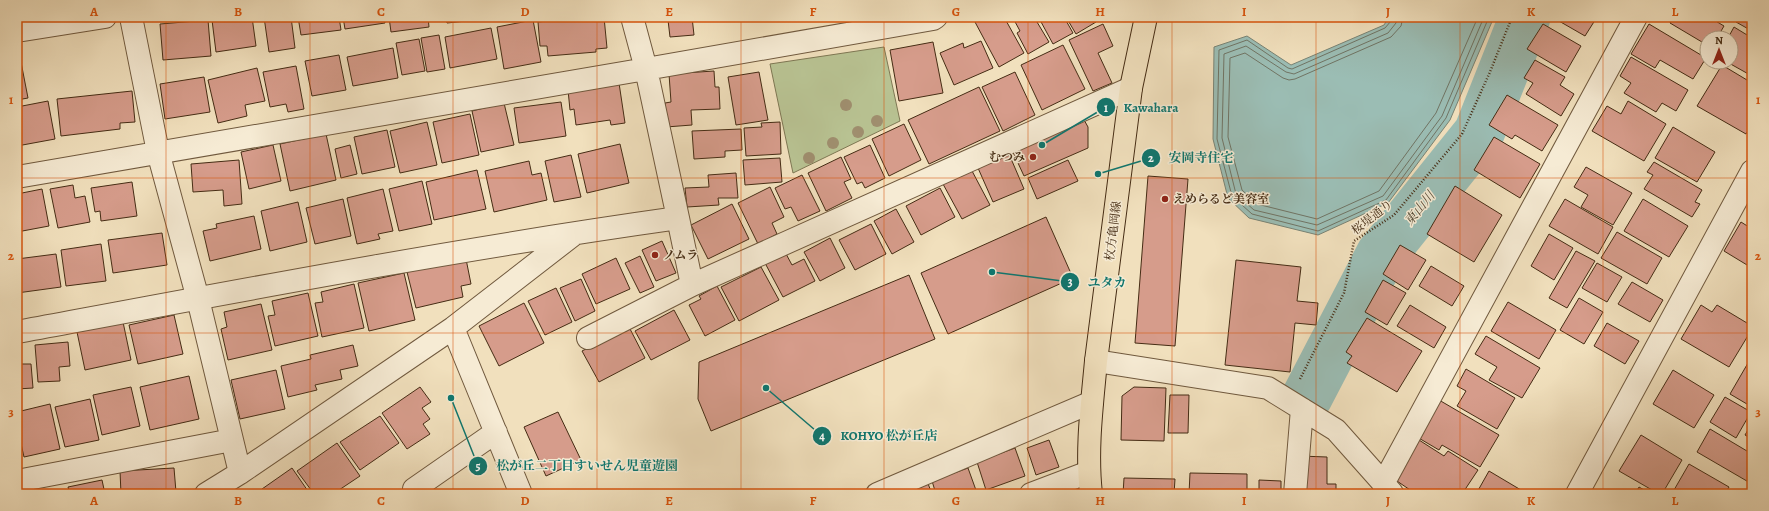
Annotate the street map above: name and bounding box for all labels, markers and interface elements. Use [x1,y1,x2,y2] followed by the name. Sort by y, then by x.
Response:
[89,3,99,20] text: A
[234,3,242,20] text: B
[377,3,385,20] text: C
[520,3,530,20] text: D
[665,3,673,20] text: E
[810,3,817,20] text: F
[952,3,960,20] text: G
[1095,3,1105,20] text: H
[1242,3,1247,20] text: I
[1386,3,1390,20] text: J
[1527,3,1536,20] text: K
[1672,3,1679,20] text: L
[1699,30,1739,70] north arrow
[1715,33,1723,48] text: N
[9,91,14,108] text: 1
[1756,91,1761,108] text: 1
[1096,95,1187,120] callout: Kawahara
[1123,99,1179,116] text: Kawahara
[1104,100,1109,116] text: 1
[1141,145,1242,170] callout: 安岡寺住宅
[989,149,1025,165] place label: むつみ
[1168,149,1234,166] text: 安岡寺住宅
[1148,150,1154,166] text: 2
[1028,152,1038,162] marker: むつみ
[1401,186,1440,229] water label: 東山川
[1173,191,1269,207] place label: えめらるど美容室
[1160,194,1170,204] marker: えめらるど美容室
[1348,196,1396,238] street label: 桜堤通り
[1101,200,1125,262] street label: 枚方亀岡線
[8,247,15,264] text: 2
[663,247,698,263] place label: ノムラ
[1755,247,1762,264] text: 2
[650,250,660,260] marker: ノムラ
[1060,270,1135,295] callout: ユタカ
[1067,274,1073,290] text: 3
[1087,274,1127,291] text: ユタカ
[8,403,14,420] text: 3
[1755,403,1761,420] text: 3
[812,423,945,448] callout: KOHYO 松が丘店
[840,427,938,444] text: KOHYO 松が丘店
[819,428,825,444] text: 4
[468,453,686,478] callout: 松が丘二丁目すいせん児童遊園
[496,457,678,474] text: 松が丘二丁目すいせん児童遊園
[475,458,481,474] text: 5
[89,492,99,509] text: A
[234,492,242,509] text: B
[377,492,385,509] text: C
[520,492,530,509] text: D
[665,492,673,509] text: E
[810,492,817,509] text: F
[952,492,960,509] text: G
[1095,492,1105,509] text: H
[1242,492,1247,509] text: I
[1386,492,1390,509] text: J
[1527,492,1536,509] text: K
[1672,492,1679,509] text: L

